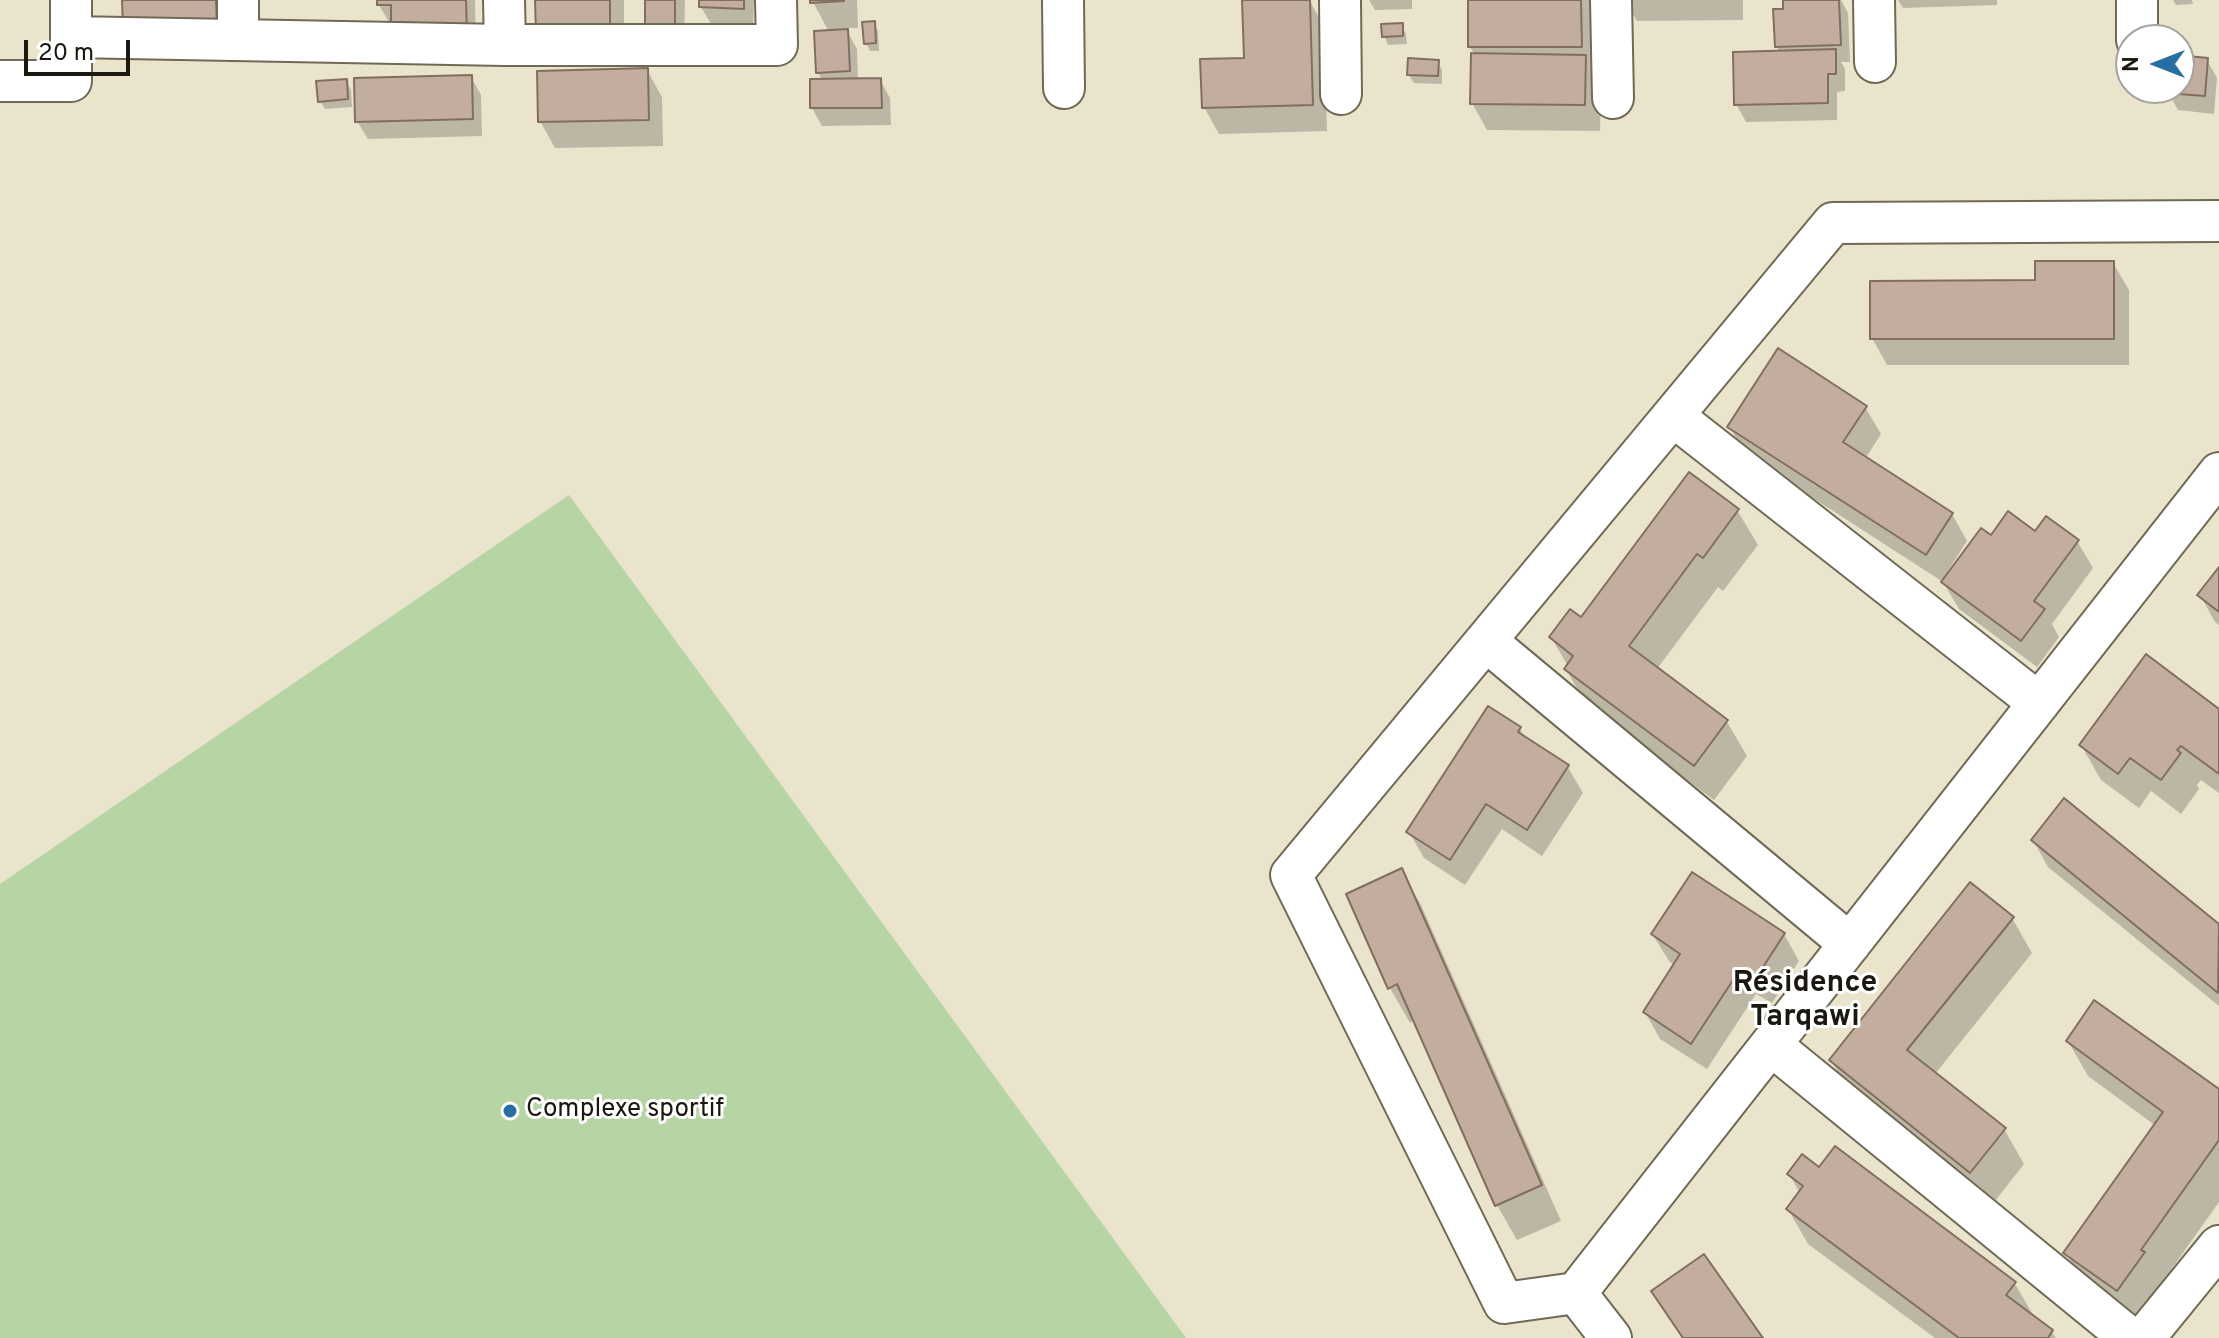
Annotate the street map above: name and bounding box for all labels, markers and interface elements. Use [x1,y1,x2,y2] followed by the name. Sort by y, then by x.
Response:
[28,24,134,74] scale bar
[2115,24,2195,104] north arrow
[38,39,94,69] text: 20 m
[2119,56,2146,72] text: N
[1733,967,1877,1038] district label: Résidence Tarqawi
[526,1095,724,1127] place label: Complexe sportif
[501,1102,519,1120] marker: Complexe sportif

